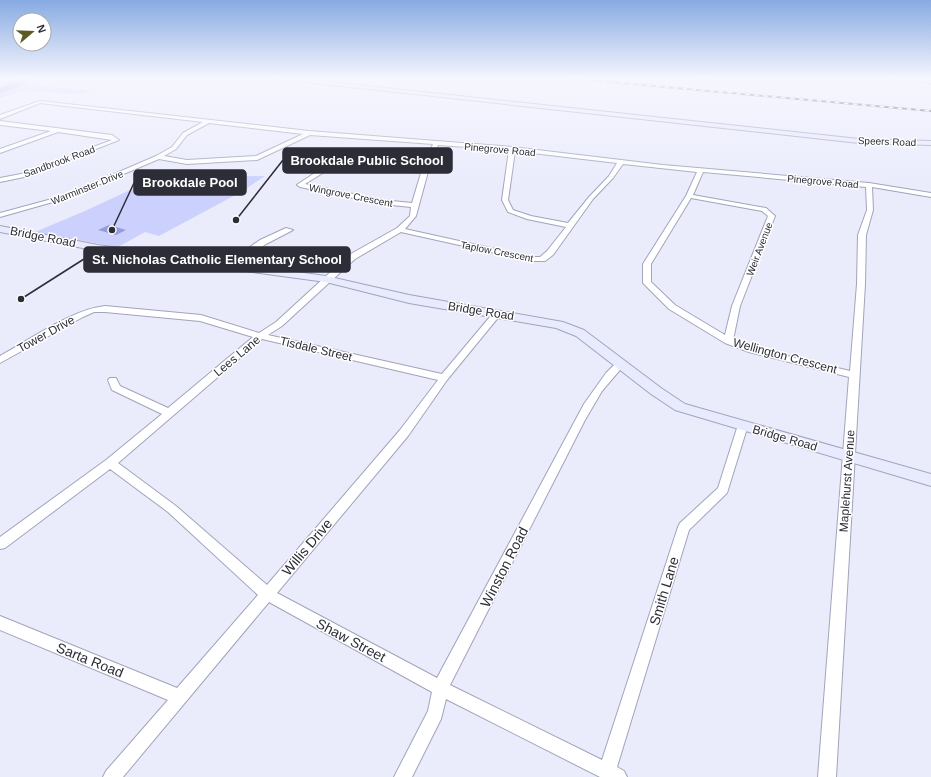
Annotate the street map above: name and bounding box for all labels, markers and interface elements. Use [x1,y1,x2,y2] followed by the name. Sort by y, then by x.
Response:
[12,12,52,52] north arrow
[34,23,48,35] text: N
[858,135,916,148] street label: Speers Road
[464,141,536,158] street label: Pinegrove Road
[22,143,96,179] street label: Sandbrook Road
[283,148,452,173] callout: Brookdale Public School
[290,153,444,168] text: Brookdale Public School
[49,168,125,207] street label: Warminster Drive
[134,170,246,195] callout: Brookdale Pool
[787,173,859,190] street label: Pinegrove Road
[142,175,238,190] text: Brookdale Pool
[308,182,394,209] street label: Wingrove Crescent
[744,221,775,277] street label: Weir Avenue
[9,224,77,250] street label: Bridge Road
[460,239,534,264] street label: Taplow Crescent
[84,247,350,272] callout: St. Nicholas Catholic Elementary School
[92,252,342,267] text: St. Nicholas Catholic Elementary School
[447,299,515,323] street label: Bridge Road
[15,312,77,355] street label: Tower Drive
[211,332,263,379] street label: Lees Lane
[279,334,354,364] street label: Tisdale Street
[731,335,839,377] street label: Wellington Crescent
[751,422,819,454] street label: Bridge Road
[836,429,858,533] street label: Maplehurst Avenue
[279,515,336,579] street label: Willis Drive
[477,524,531,610] street label: Winston Road
[646,555,682,627] street label: Smith Lane
[314,615,389,665] street label: Shaw Street
[54,639,126,681] street label: Sarta Road

